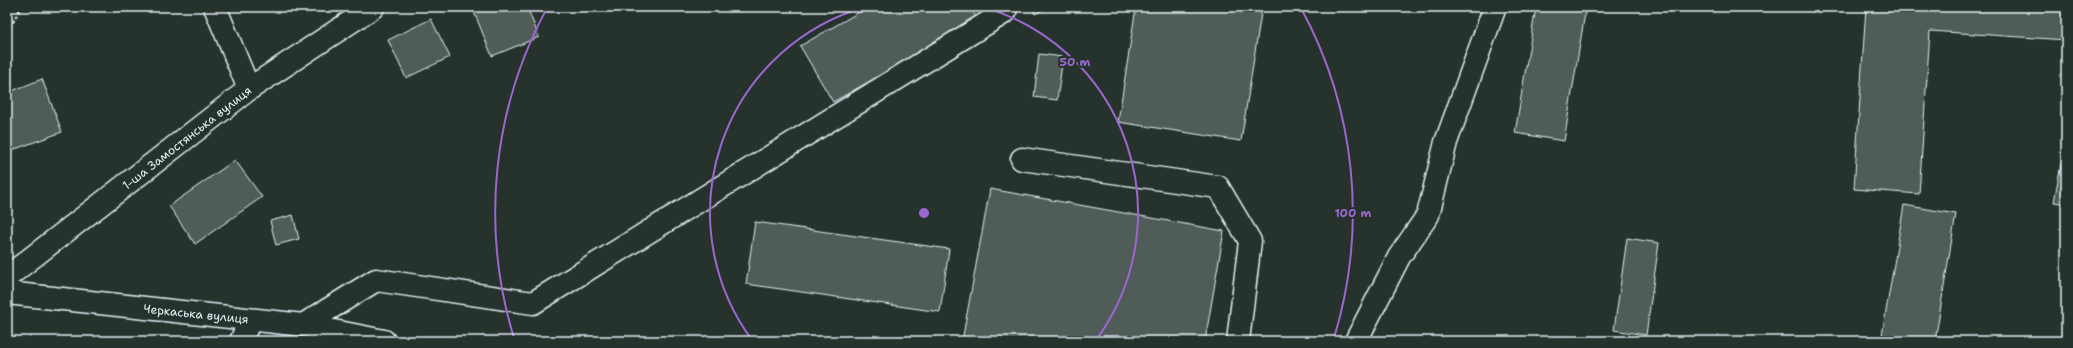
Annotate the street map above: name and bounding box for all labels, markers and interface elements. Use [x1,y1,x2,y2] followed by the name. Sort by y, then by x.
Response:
[1060,54,1091,70] text: 50 m
[119,83,255,193] street label: 1-ша Замостянська вулиця
[1335,205,1372,221] text: 100 m
[917,206,931,220] centre of rings
[143,301,249,327] street label: Черкаська вулиця

